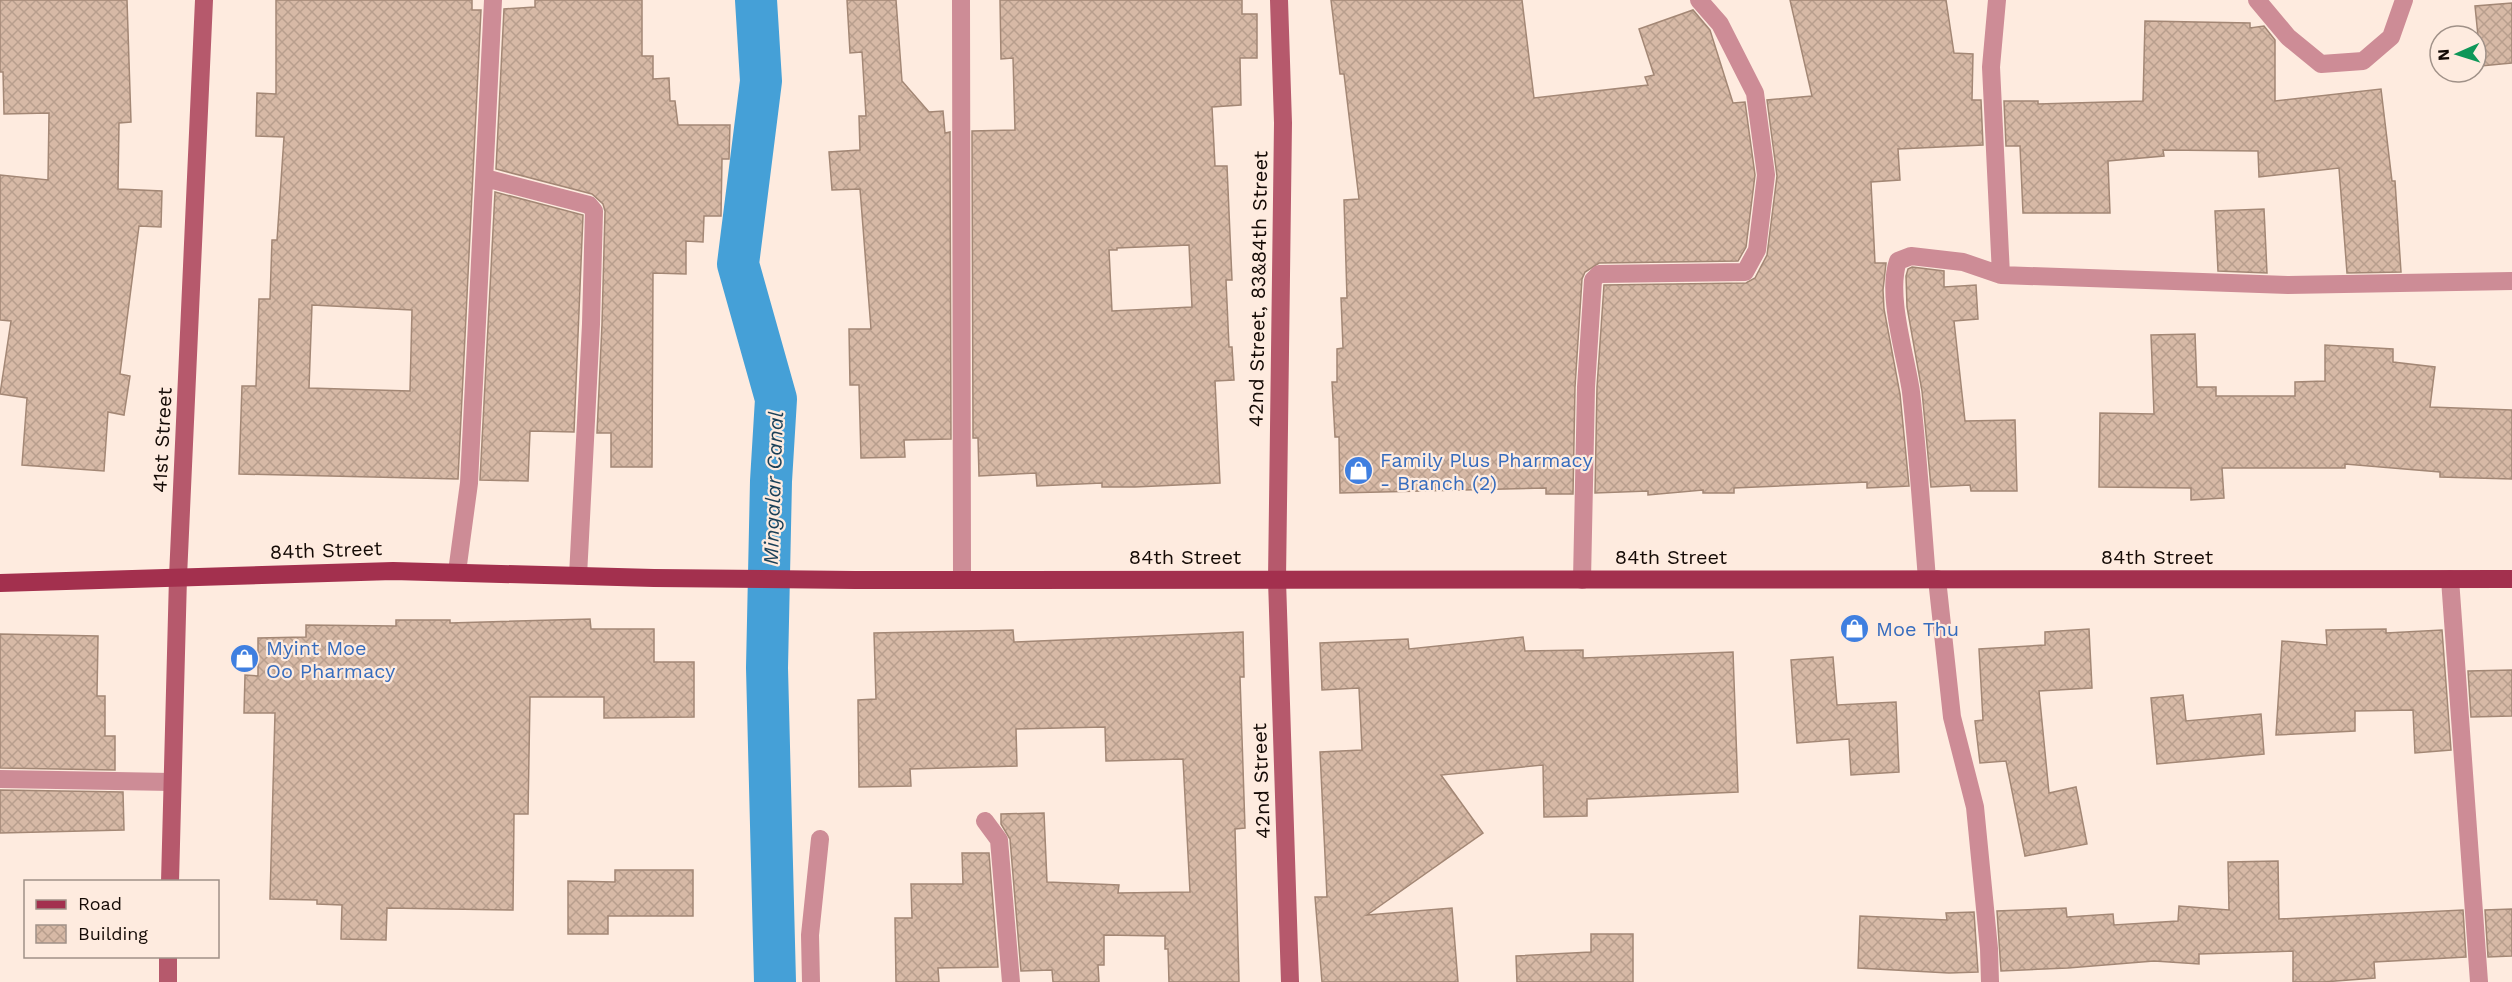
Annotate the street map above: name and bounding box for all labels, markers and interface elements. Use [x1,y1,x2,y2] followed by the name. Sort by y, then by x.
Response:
[2428,24,2488,84] north arrow
[2434,48,2453,61] text: N
[1244,150,1272,427] street label: 42nd Street, 83&84th Street
[147,386,177,493] street label: 41st Street
[758,411,788,565] water label: Mingalar Canal
[1380,448,1593,495] place label: Family Plus Pharmacy - Branch (2)
[1343,455,1375,487] shop icon: Family Plus Pharmacy - Branch (2)
[269,536,383,564] street label: 84th Street
[1129,545,1242,569] street label: 84th Street
[1615,545,1728,569] street label: 84th Street
[2101,545,2214,569] street label: 84th Street
[1839,613,1871,645] shop icon: Moe Thu
[1876,617,1959,641] place label: Moe Thu
[266,636,396,683] place label: Myint Moe Oo Pharmacy
[229,643,261,675] shop icon: Myint Moe Oo Pharmacy
[1247,722,1275,839] street label: 42nd Street
[24,880,219,958] legend
[78,893,122,914] text: Road
[78,923,148,944] text: Building

